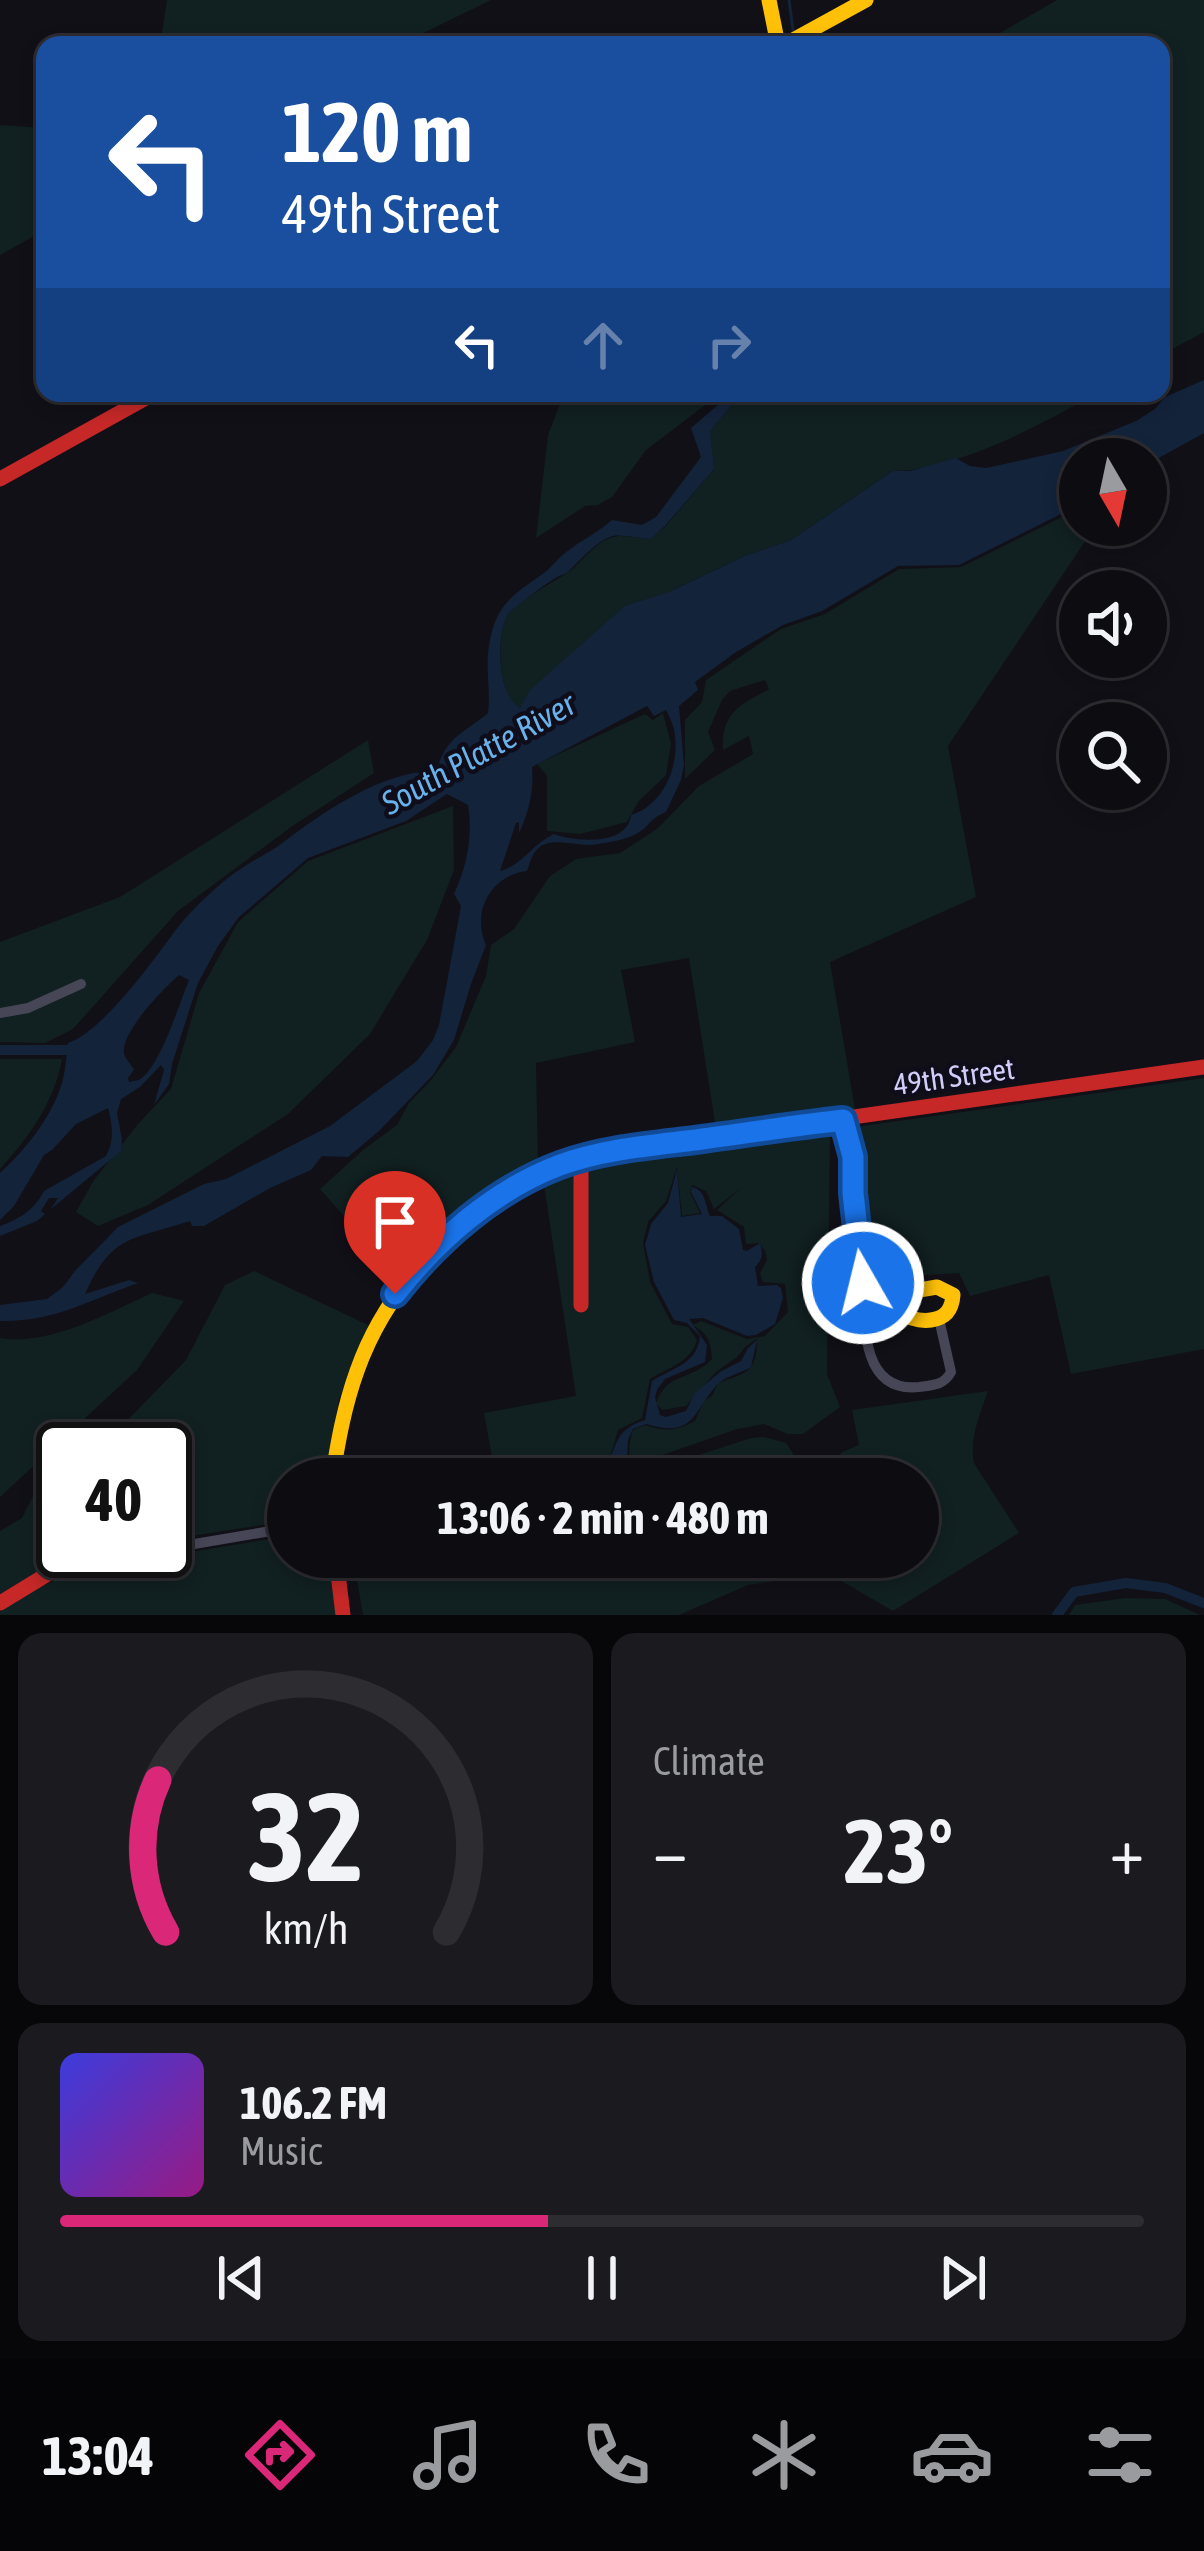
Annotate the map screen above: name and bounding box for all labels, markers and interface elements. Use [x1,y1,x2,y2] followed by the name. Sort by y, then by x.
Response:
[84,84,240,240] icon: left
[282,84,472,180] text: 120 m
[282,183,500,244] text: 49th Street
[444,312,510,378] icon: left
[570,312,636,378] icon: ahead
[696,312,762,378] icon: right
[1059,438,1167,546] north arrow
[1059,438,1167,810] map controls
[1059,570,1167,678] button: sound
[374,684,582,822] water label: South Platte River
[1059,702,1167,810] button: search
[891,1051,1016,1101] street label: 49th Street
[344,1171,446,1294] pin
[362,1189,428,1255] icon: arrive
[800,1220,926,1346] position arrow
[36,1422,192,1578] speed limit sign: 40
[437,1492,769,1544] text: 13:06 · 2 min · 480 m
[653,1739,765,1783] text: Climate
[247,1764,364,1907] text: 32
[844,1799,953,1902] text: 23°
[653,1812,687,1888] text: −
[1110,1812,1144,1888] text: +
[263,1904,348,1953] text: km/h
[240,2077,387,2129] text: 106.2 FM
[240,2129,322,2173] text: Music
[208,2245,274,2311] icon: previous
[569,2245,635,2311] icon: pause
[930,2245,996,2311] icon: next
[238,2413,322,2497] icon: directions
[406,2413,490,2497] icon: music
[574,2413,658,2497] icon: phone
[742,2413,826,2497] icon: climate
[910,2413,994,2497] icon: car
[1078,2413,1162,2497] icon: filters
[42,2425,154,2486] text: 13:04

